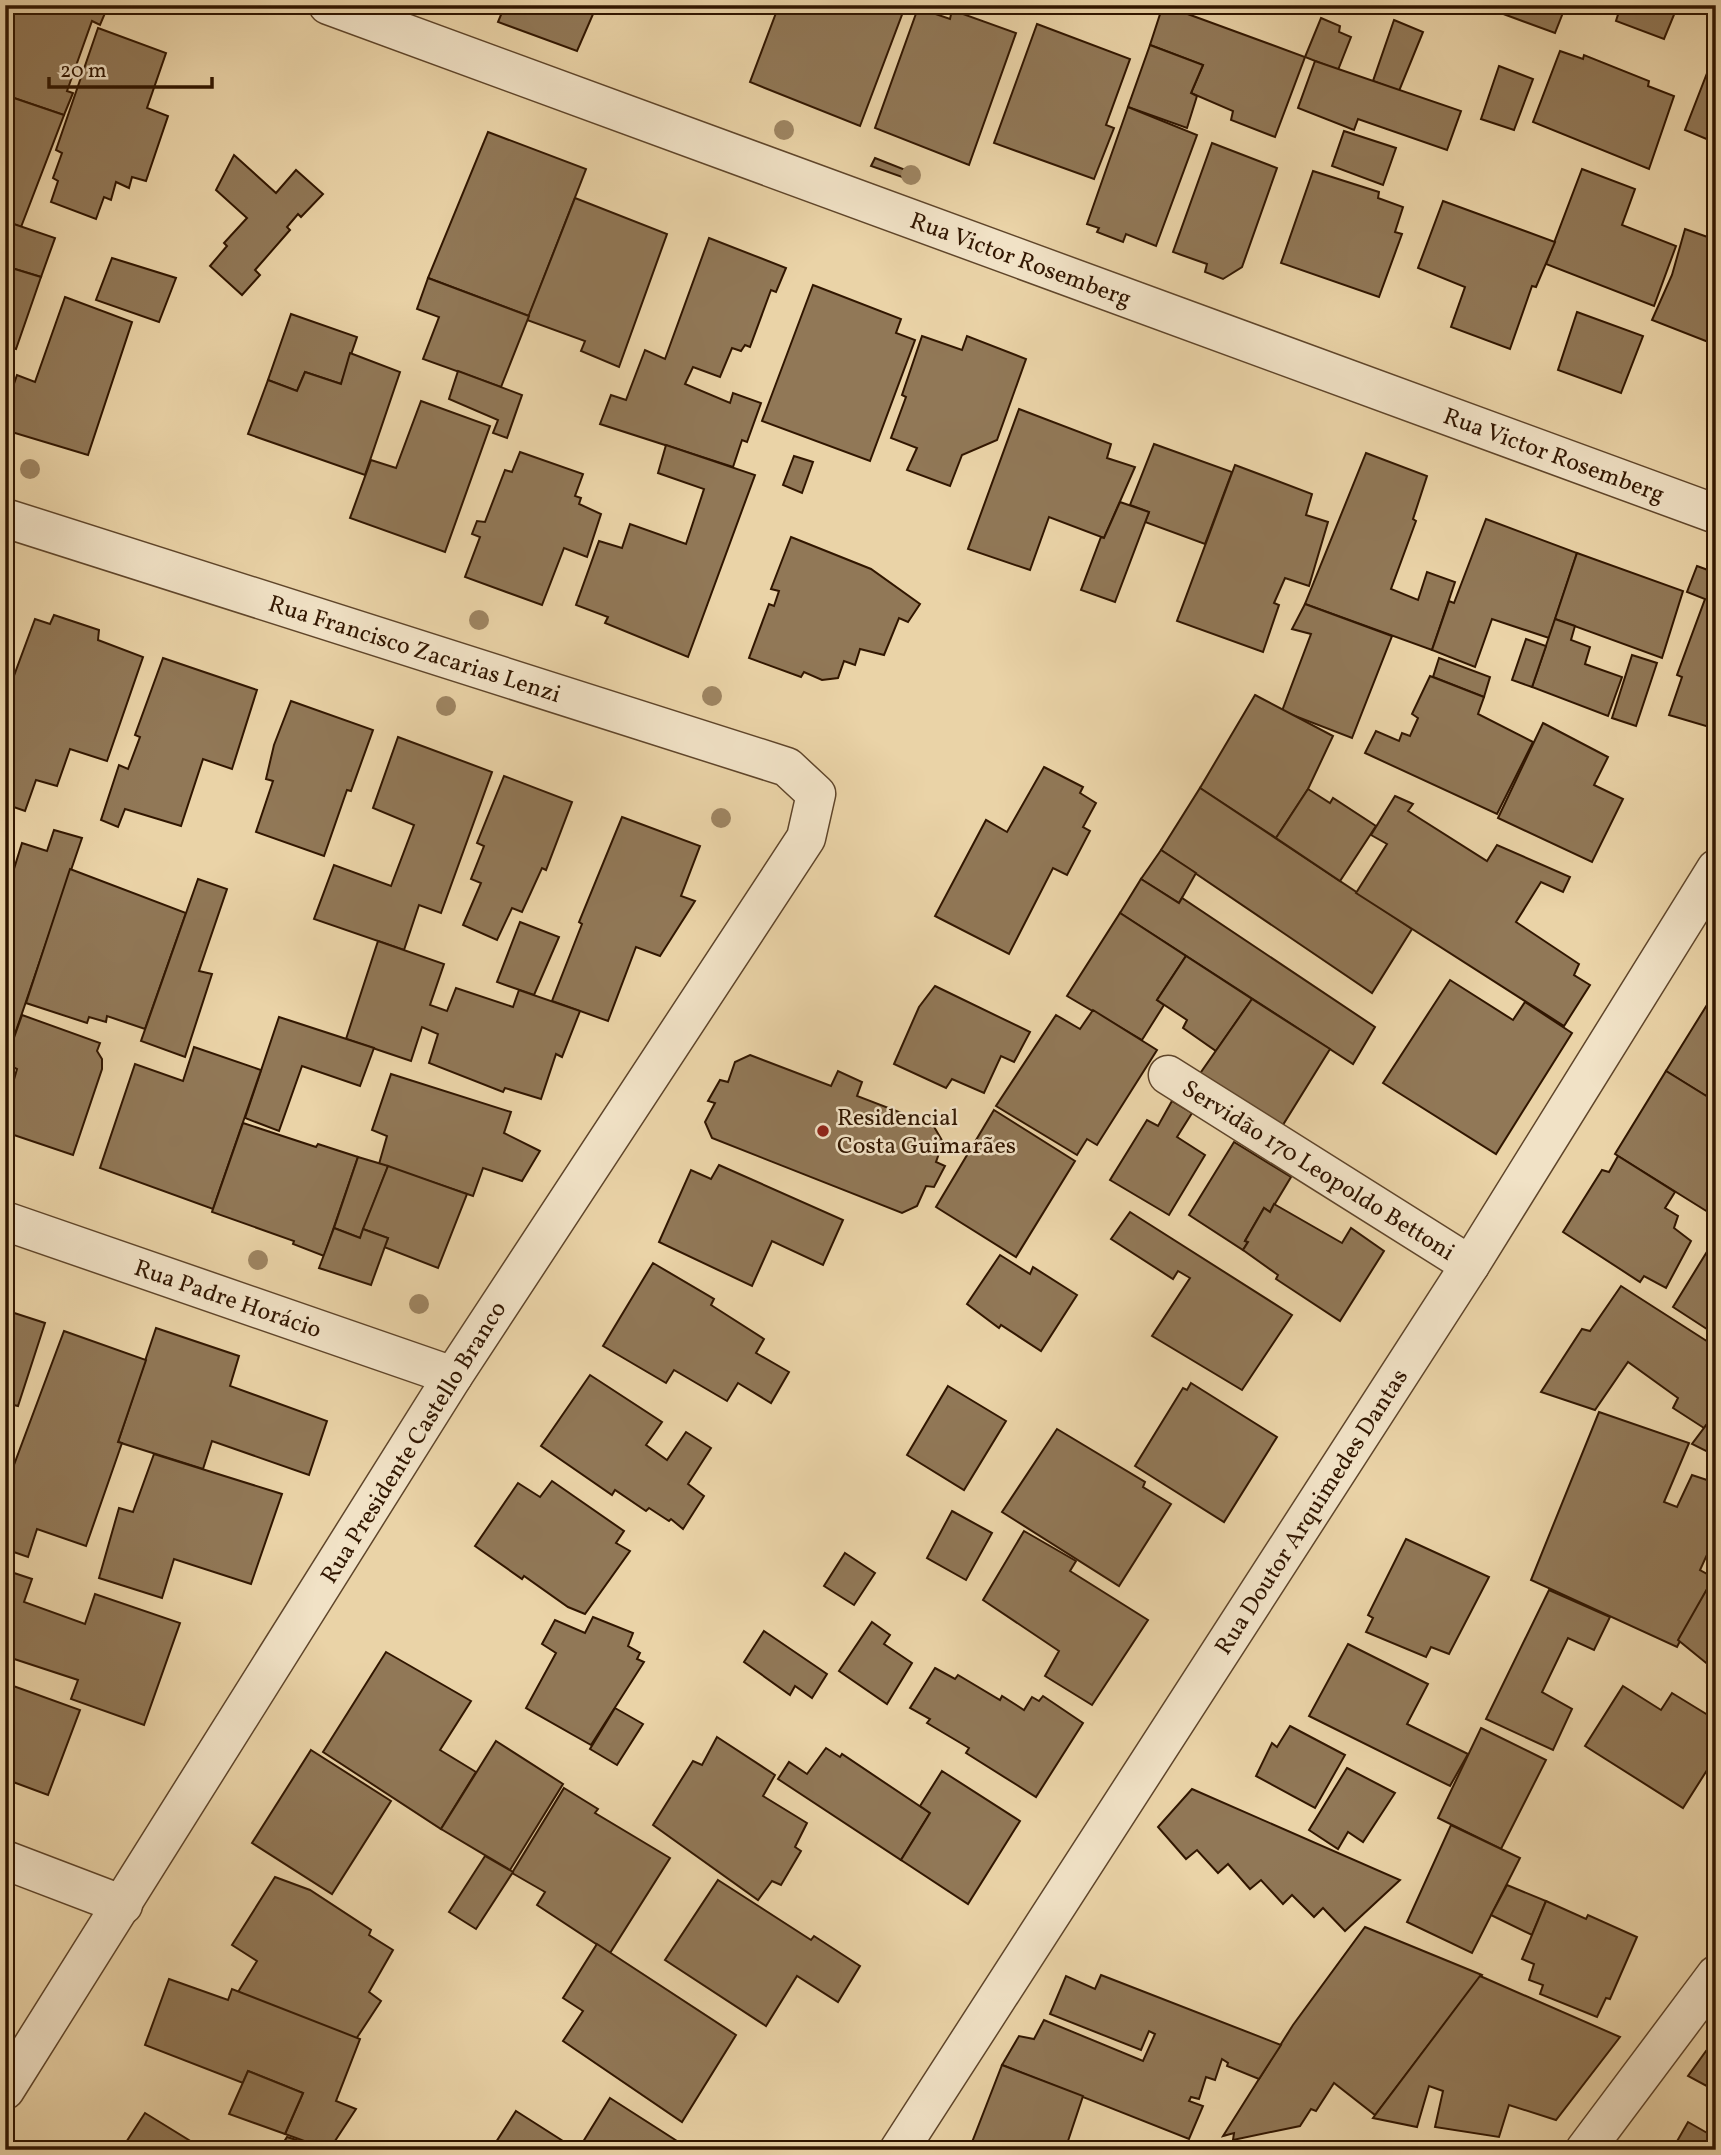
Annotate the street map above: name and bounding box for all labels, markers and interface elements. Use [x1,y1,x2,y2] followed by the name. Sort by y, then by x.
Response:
[49,46,212,90] scale bar
[60,57,106,86] text: 20 m
[905,205,1136,317] street label: Rua Victor Rosemberg
[1438,400,1669,513] street label: Rua Victor Rosemberg
[264,588,565,713] street label: Rua Francisco Zacarias Lenzi
[1175,1073,1461,1270] street label: Servidão 170 Leopoldo Bettoni
[837,1102,1016,1164] place label: Residencial Costa Guimarães
[815,1123,831,1139] marker: Residencial Costa Guimarães
[129,1252,326,1348] street label: Rua Padre Horácio
[314,1295,516,1591] street label: Rua Presidente Castello Branco
[1208,1363,1418,1662] street label: Rua Doutor Arquimedes Dantas

